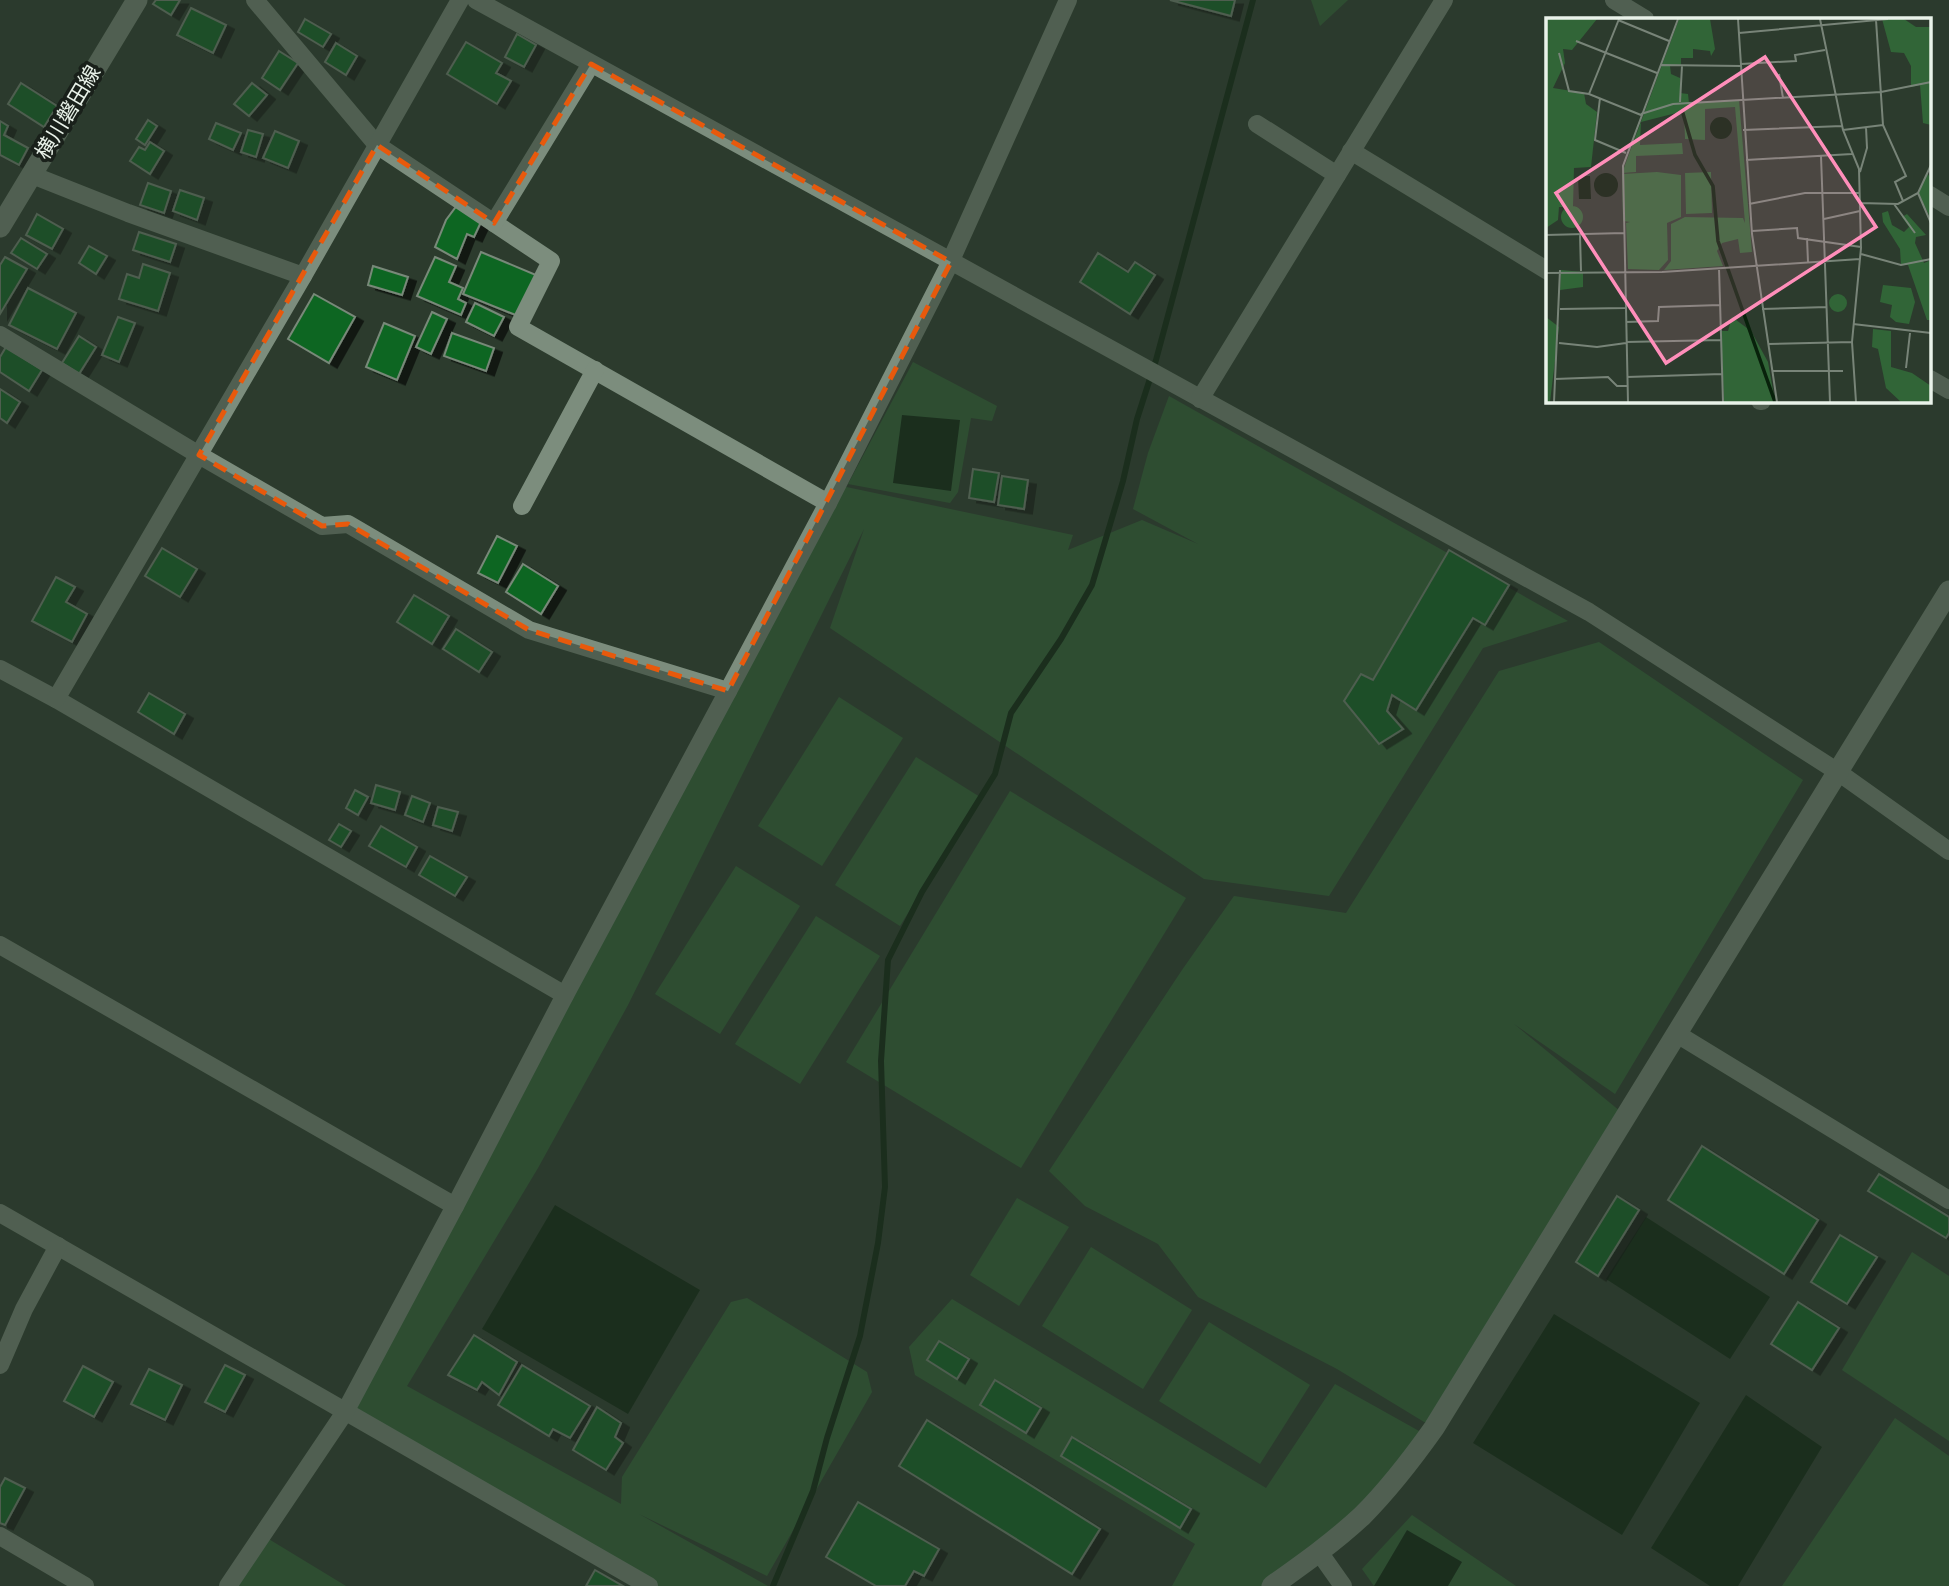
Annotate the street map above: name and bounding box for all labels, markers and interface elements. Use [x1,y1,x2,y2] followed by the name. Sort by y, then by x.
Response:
[1546,18,1932,402] inset map
[28,60,110,166] street label: 横川磐田線

